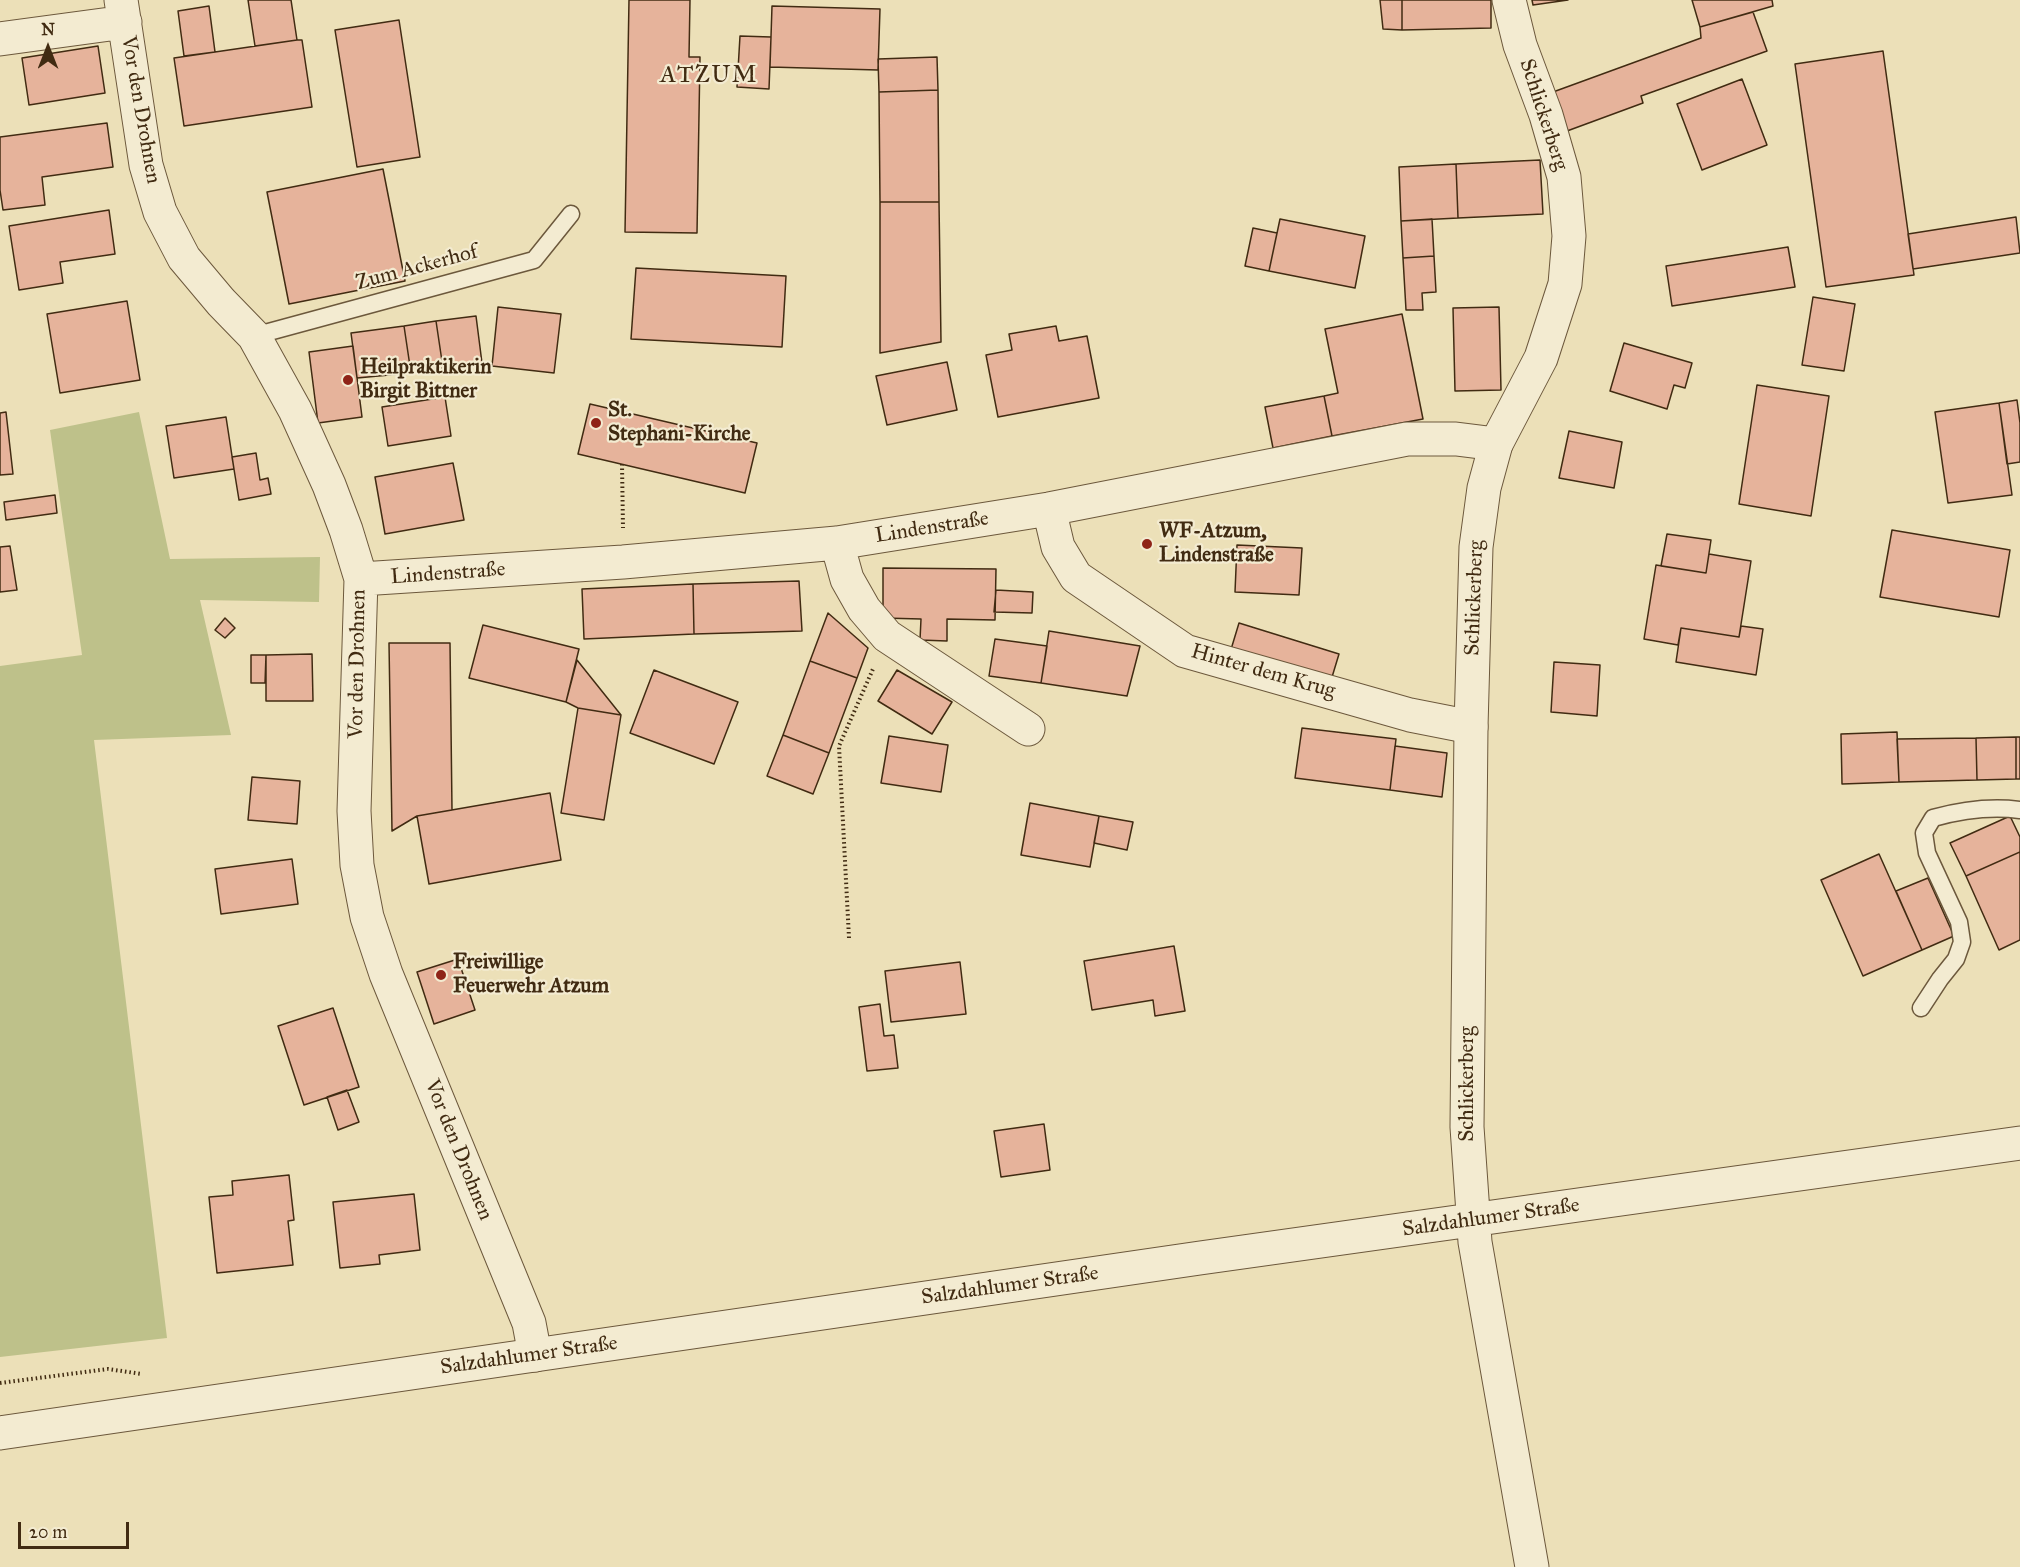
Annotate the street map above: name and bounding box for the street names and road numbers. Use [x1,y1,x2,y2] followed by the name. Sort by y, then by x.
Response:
[115,34,165,186] street label: Vor den Drohnen
[1513,56,1573,174] street label: Schlickerberg
[353,240,481,296] street label: Zum Ackerhof
[873,507,991,549] street label: Lindenstraße
[1460,540,1490,656] street label: Schlickerberg
[390,557,506,591] street label: Lindenstraße
[344,589,372,739] street label: Vor den Drohnen
[1188,639,1338,705] street label: Hinter dem Krug
[1455,1026,1481,1142] street label: Schlickerberg
[418,1076,498,1224] street label: Vor den Drohnen
[1401,1193,1581,1243] street label: Salzdahlumer Straße
[920,1261,1100,1311] street label: Salzdahlumer Straße
[439,1331,619,1381] street label: Salzdahlumer Straße

